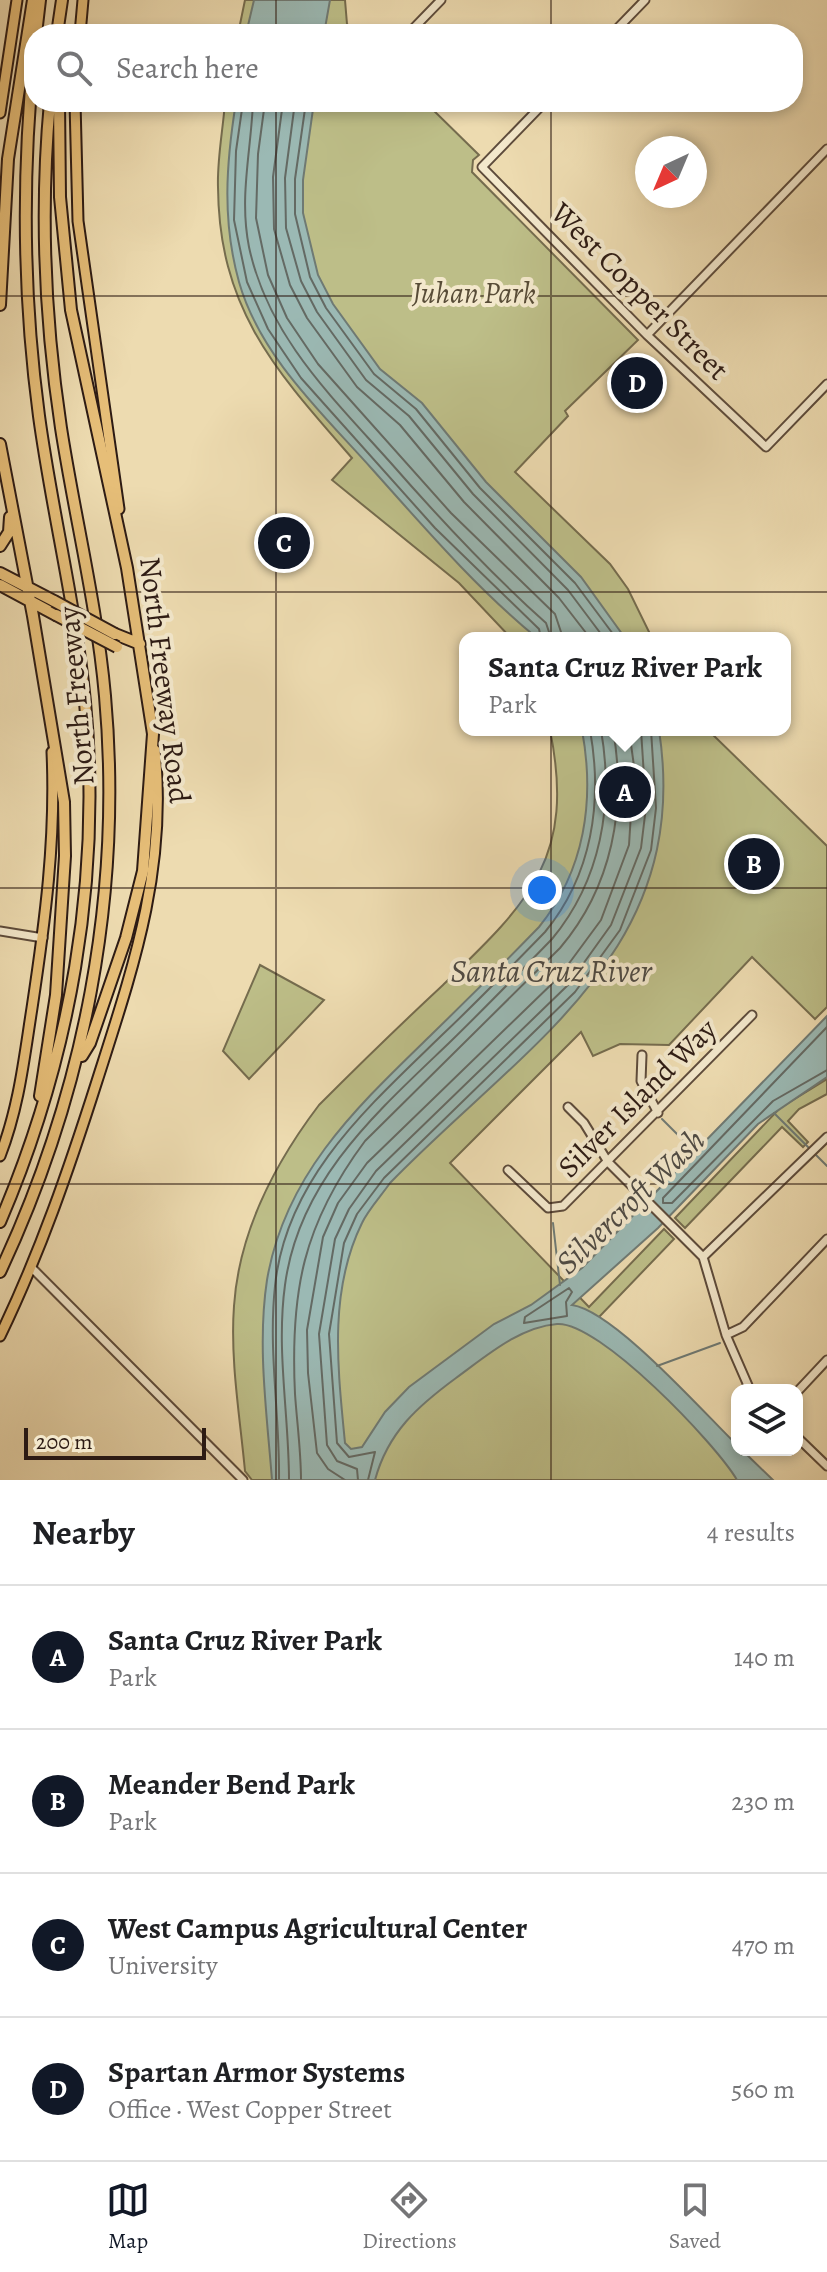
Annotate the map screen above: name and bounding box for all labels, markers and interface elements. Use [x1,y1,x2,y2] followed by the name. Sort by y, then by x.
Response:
[24,24,803,112] search box
[52,46,96,90] icon: search
[116,48,259,88] text: Search here
[635,136,707,208] north arrow
[542,193,738,389] street label: West Copper Street
[411,273,536,313] park label: Juhan Park
[611,353,663,413] pin: D
[258,513,310,573] pin: C
[130,555,200,806] street label: North Freeway Road
[48,604,104,787] street label: North Freeway
[459,632,791,736] popup
[488,647,762,687] text: Santa Cruz River Park
[488,687,537,722] text: Park
[599,762,651,822] pin: A
[728,834,780,894] pin: B
[522,870,562,910] your location
[451,949,652,993] water label: Santa Cruz River
[549,1009,726,1186] street label: Silver Island Way
[545,1118,715,1284] water label: Silvercroft Wash
[731,1384,803,1456] map controls
[731,1384,803,1456] button: layers
[24,1424,206,1460] scale bar
[36,1427,93,1457] text: 200 m
[32,1509,135,1556] text: Nearby
[707,1515,795,1550] text: 4 results
[108,1620,382,1660] text: Santa Cruz River Park
[50,1640,66,1675] text: A
[734,1640,795,1675] text: 140 m
[108,1660,157,1695] text: Park
[108,1764,355,1804] text: Meander Bend Park
[50,1784,66,1819] text: B
[731,1784,795,1819] text: 230 m
[108,1804,157,1839] text: Park
[108,1908,527,1948] text: West Campus Agricultural Center
[50,1928,66,1963] text: C
[732,1928,795,1963] text: 470 m
[108,1948,218,1983] text: University
[108,2052,405,2092] text: Spartan Armor Systems
[49,2072,67,2107] text: D
[731,2072,795,2107] text: 560 m
[108,2092,392,2127] text: Office · West Copper Street
[106,2178,150,2256] tab: Map
[362,2178,457,2256] tab: Directions
[669,2178,721,2256] tab: Saved

